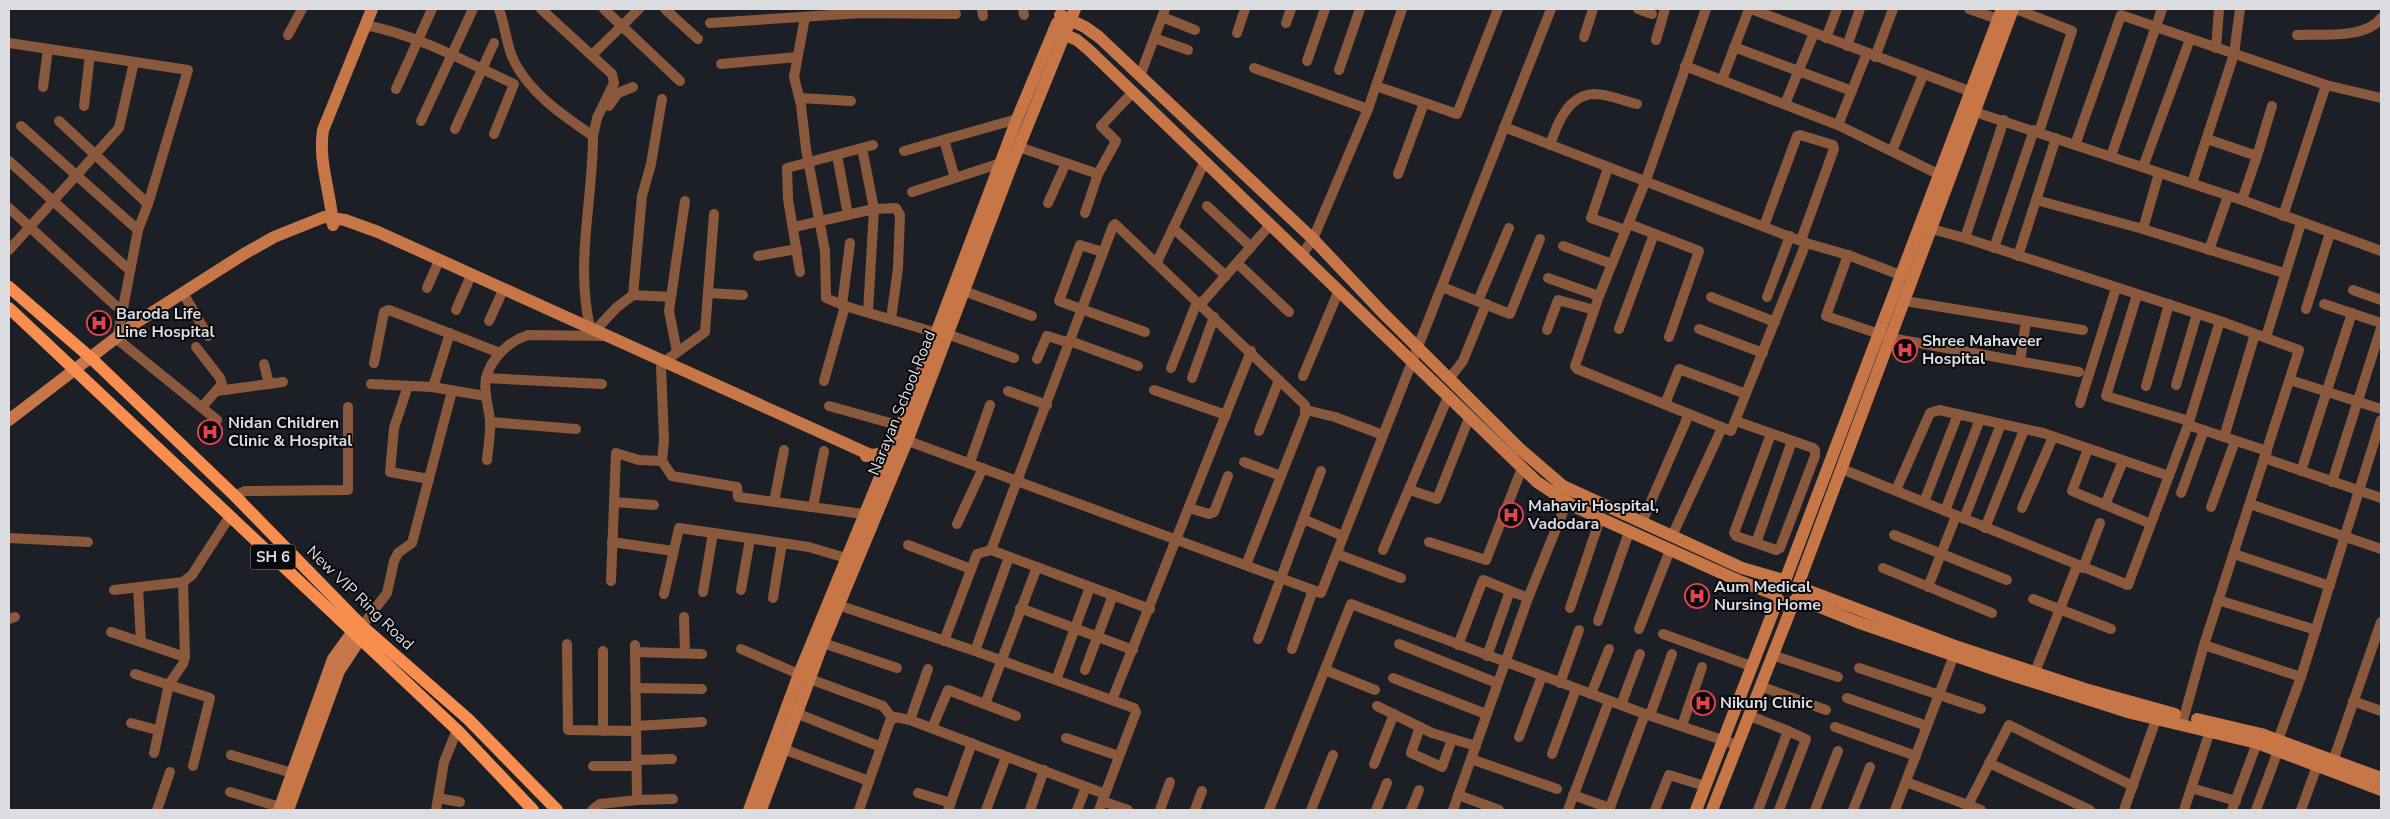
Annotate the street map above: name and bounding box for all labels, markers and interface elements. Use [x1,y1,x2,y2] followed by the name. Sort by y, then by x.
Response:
[116,303,215,343] place label: Baroda Life Line Hospital
[86,310,112,336] hospital icon: Baroda Life Line Hospital
[863,327,941,479] street label: Narayan School Road
[1922,330,2043,370] place label: Shree Mahaveer Hospital
[1892,337,1918,363] hospital icon: Shree Mahaveer Hospital
[228,412,352,452] place label: Nidan Children Clinic & Hospital
[197,419,223,445] hospital icon: Nidan Children Clinic & Hospital
[1527,495,1659,535] place label: Mahavir Hospital, Vadodara
[1498,502,1524,528] hospital icon: Mahavir Hospital, Vadodara
[301,541,419,655] street label: New VIP Ring Road
[250,544,296,570] road number: SH 6
[1714,576,1821,616] place label: Aum Medical Nursing Home
[1684,583,1710,609] hospital icon: Aum Medical Nursing Home
[1690,690,1716,716] hospital icon: Nikunj Clinic
[1720,692,1813,714] place label: Nikunj Clinic

